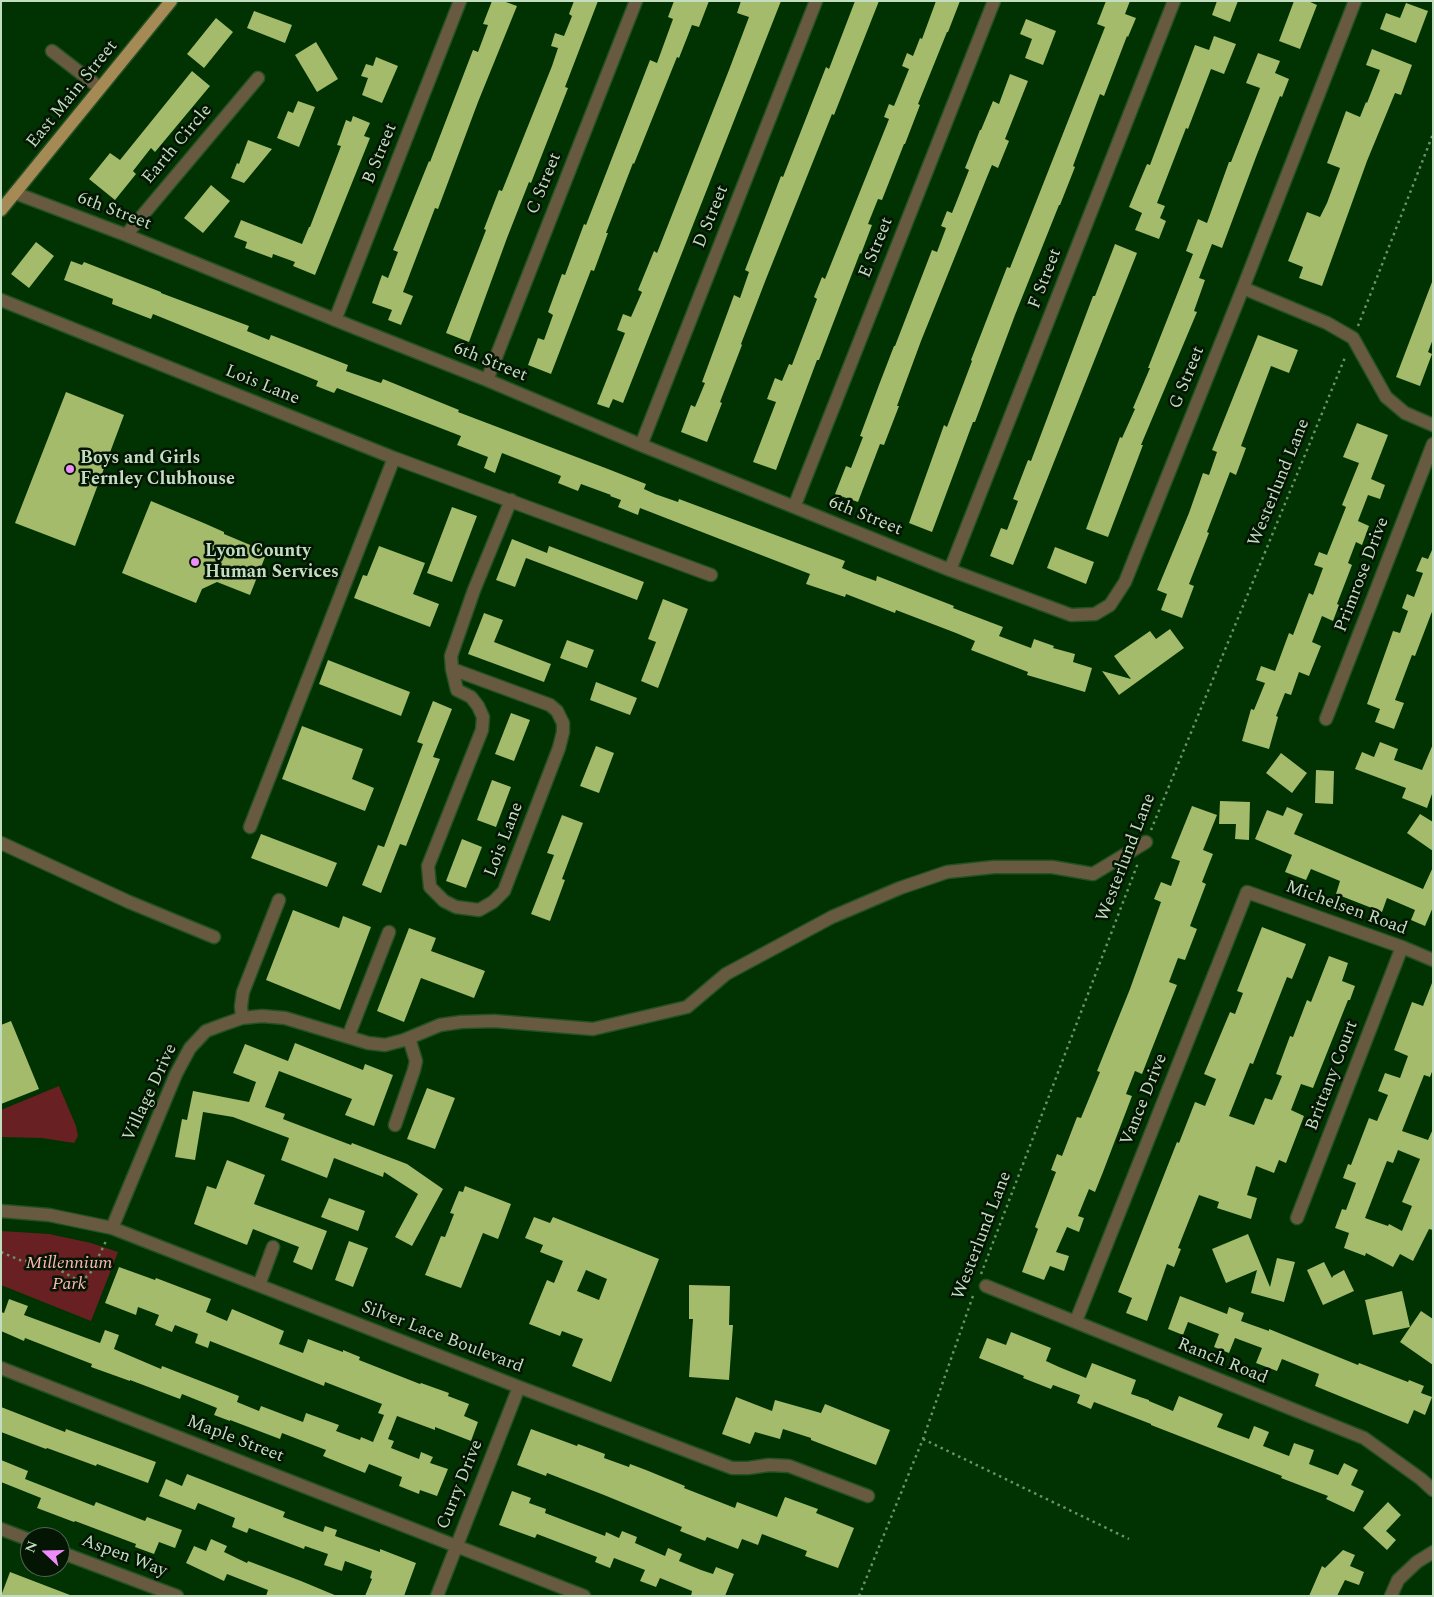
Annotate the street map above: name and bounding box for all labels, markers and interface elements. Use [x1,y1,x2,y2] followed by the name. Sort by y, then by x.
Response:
[23,37,123,153] street label: East Main Street
[138,101,218,189] street label: Earth Circle
[359,120,403,188] street label: B Street
[523,150,567,218] street label: C Street
[690,183,734,251] street label: D Street
[74,188,154,236] street label: 6th Street
[855,215,899,281] street label: E Street
[1025,246,1067,312] street label: F Street
[450,338,530,388] street label: 6th Street
[1166,344,1210,412] street label: G Street
[222,361,302,411] street label: Lois Lane
[1245,416,1315,550] street label: Westerlund Lane
[80,448,235,490] place label: Boys and Girls Fernley Clubhouse
[64,463,76,475] marker: Boys and Girls Fernley Clubhouse
[825,492,905,542] street label: 6th Street
[1331,514,1395,636] street label: Primrose Drive
[205,541,339,584] place label: Lyon County Human Services
[189,556,201,568] marker: Lyon County Human Services
[1093,791,1161,925] street label: Westerlund Lane
[481,800,529,880] street label: Lois Lane
[1282,877,1410,941] street label: Michelsen Road
[1302,1018,1364,1134] street label: Brittany Court
[119,1041,183,1145] street label: Village Drive
[1117,1051,1173,1149] street label: Vance Drive
[949,1169,1017,1303] street label: Westerlund Lane
[26,1253,112,1296] park label: Millennium Park
[358,1297,526,1379] street label: Silver Lace Boulevard
[1174,1334,1270,1390] street label: Ranch Road
[184,1412,286,1468] street label: Maple Street
[433,1437,489,1533] street label: Curry Drive
[20,1527,70,1577] north arrow
[78,1531,170,1583] street label: Aspen Way
[20,1538,43,1556] text: N

